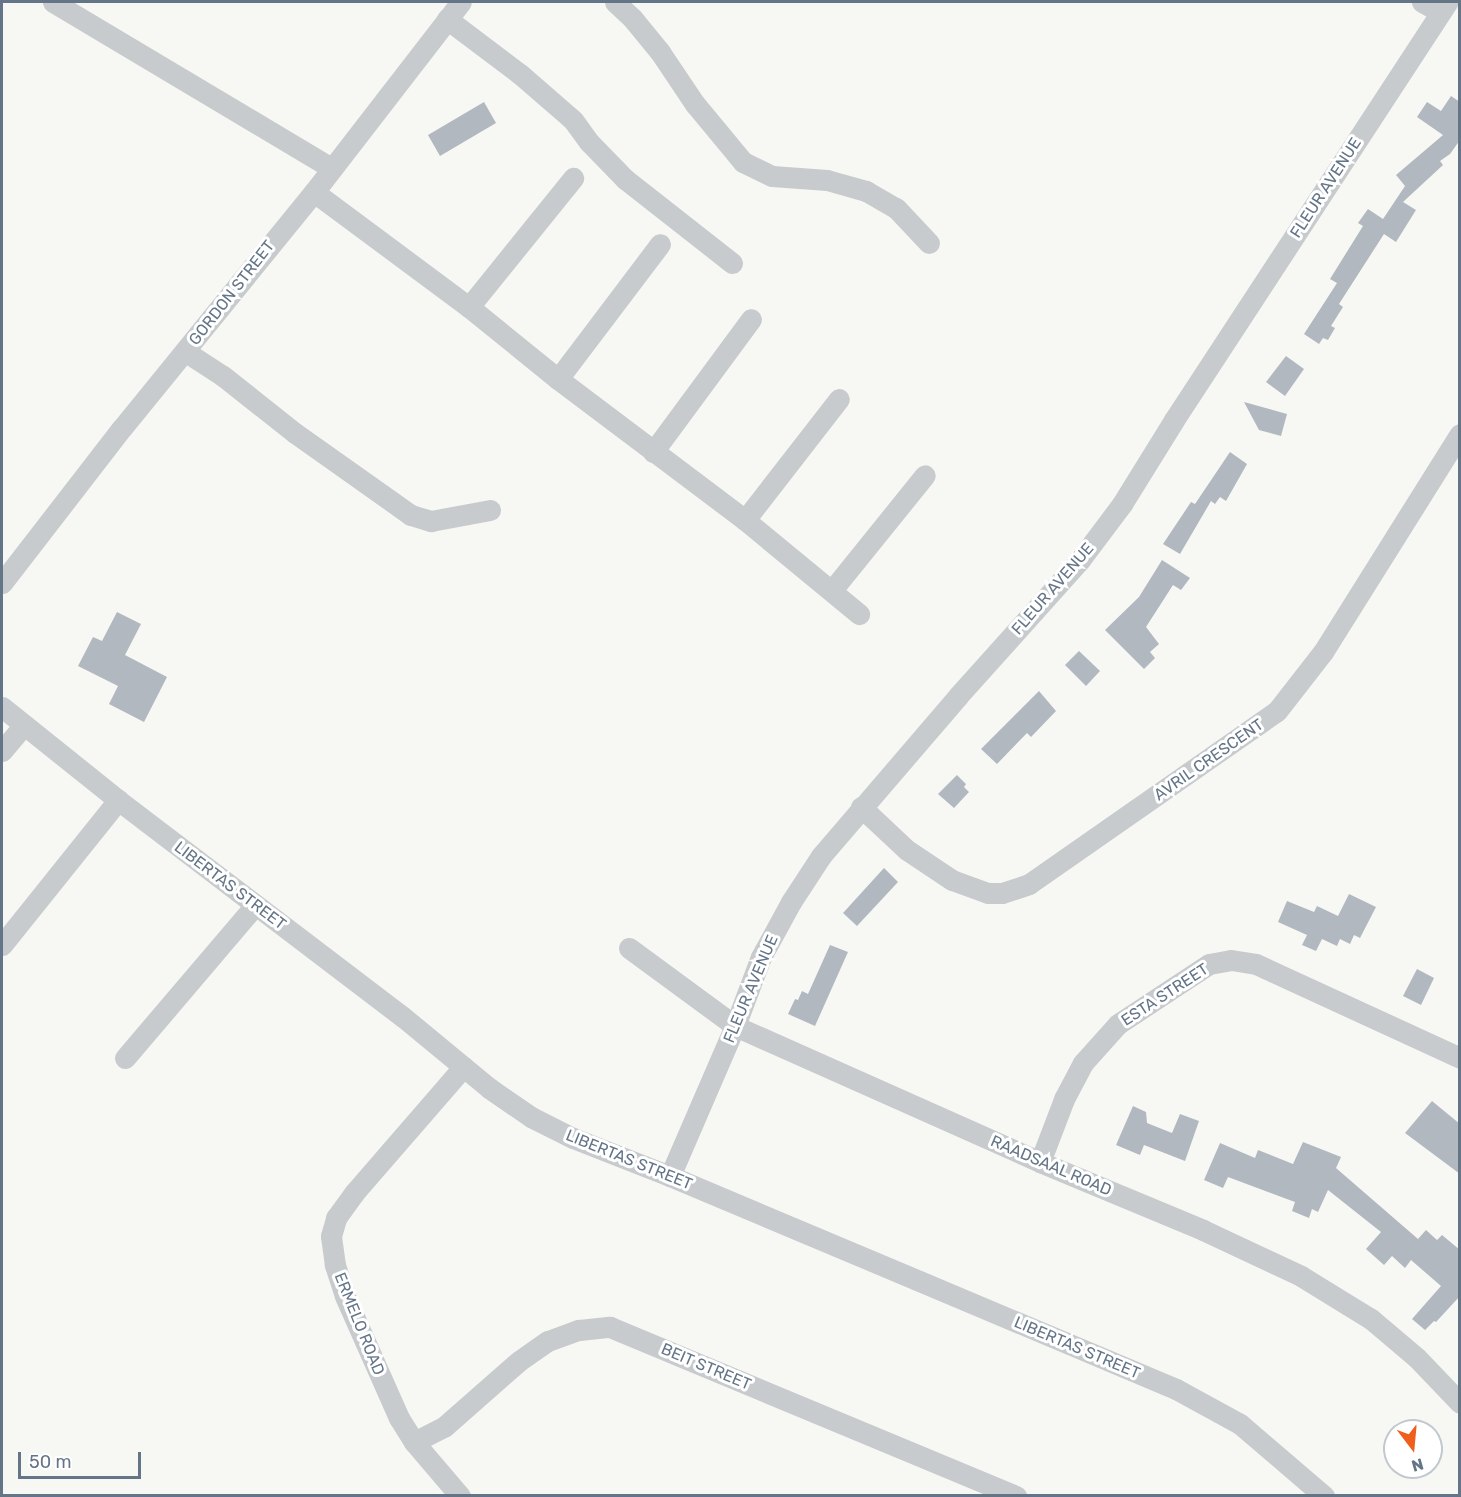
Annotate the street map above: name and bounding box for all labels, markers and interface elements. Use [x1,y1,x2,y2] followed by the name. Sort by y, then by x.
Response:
[1286,134,1366,242] street label: FLEUR AVENUE
[185,237,279,349] street label: GORDON STREET
[1008,539,1098,639] street label: FLEUR AVENUE
[1150,715,1268,805] street label: AVRIL CRESCENT
[170,838,290,934] street label: LIBERTAS STREET
[720,932,782,1046] street label: FLEUR AVENUE
[1118,960,1212,1030] street label: ESTA STREET
[563,1126,695,1194] street label: LIBERTAS STREET
[987,1132,1115,1200] street label: RAADSAAL ROAD
[330,1270,388,1378] street label: ERMELO ROAD
[1011,1313,1143,1383] street label: LIBERTAS STREET
[658,1339,754,1395] street label: BEIT STREET
[1383,1419,1443,1479] north arrow
[21,1440,144,1478] scale bar
[29,1451,72,1473] text: 50 m
[1409,1454,1426,1476] text: N

